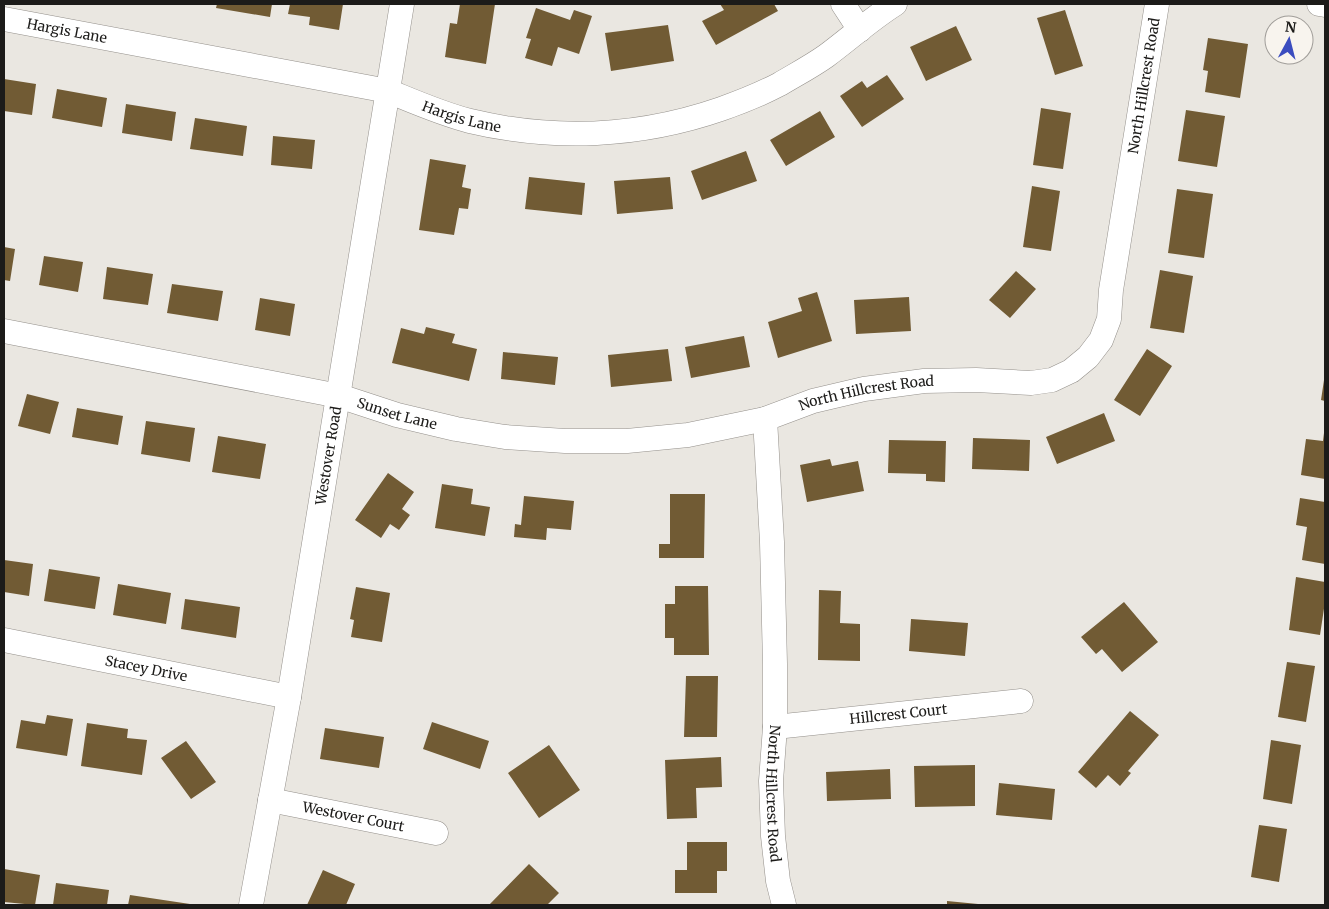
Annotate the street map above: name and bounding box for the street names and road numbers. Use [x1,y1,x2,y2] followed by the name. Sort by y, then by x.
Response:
[25,14,108,47] street label: Hargis Lane
[1124,16,1164,155] street label: North Hillcrest Road
[420,97,502,136] street label: Hargis Lane
[796,372,935,415] street label: North Hillcrest Road
[355,394,439,433] street label: Sunset Lane
[311,404,345,507] street label: Westover Road
[103,651,189,685] street label: Stacey Drive
[849,700,949,728] street label: Hillcrest Court
[762,724,785,864] street label: North Hillcrest Road
[300,797,406,836] street label: Westover Court

